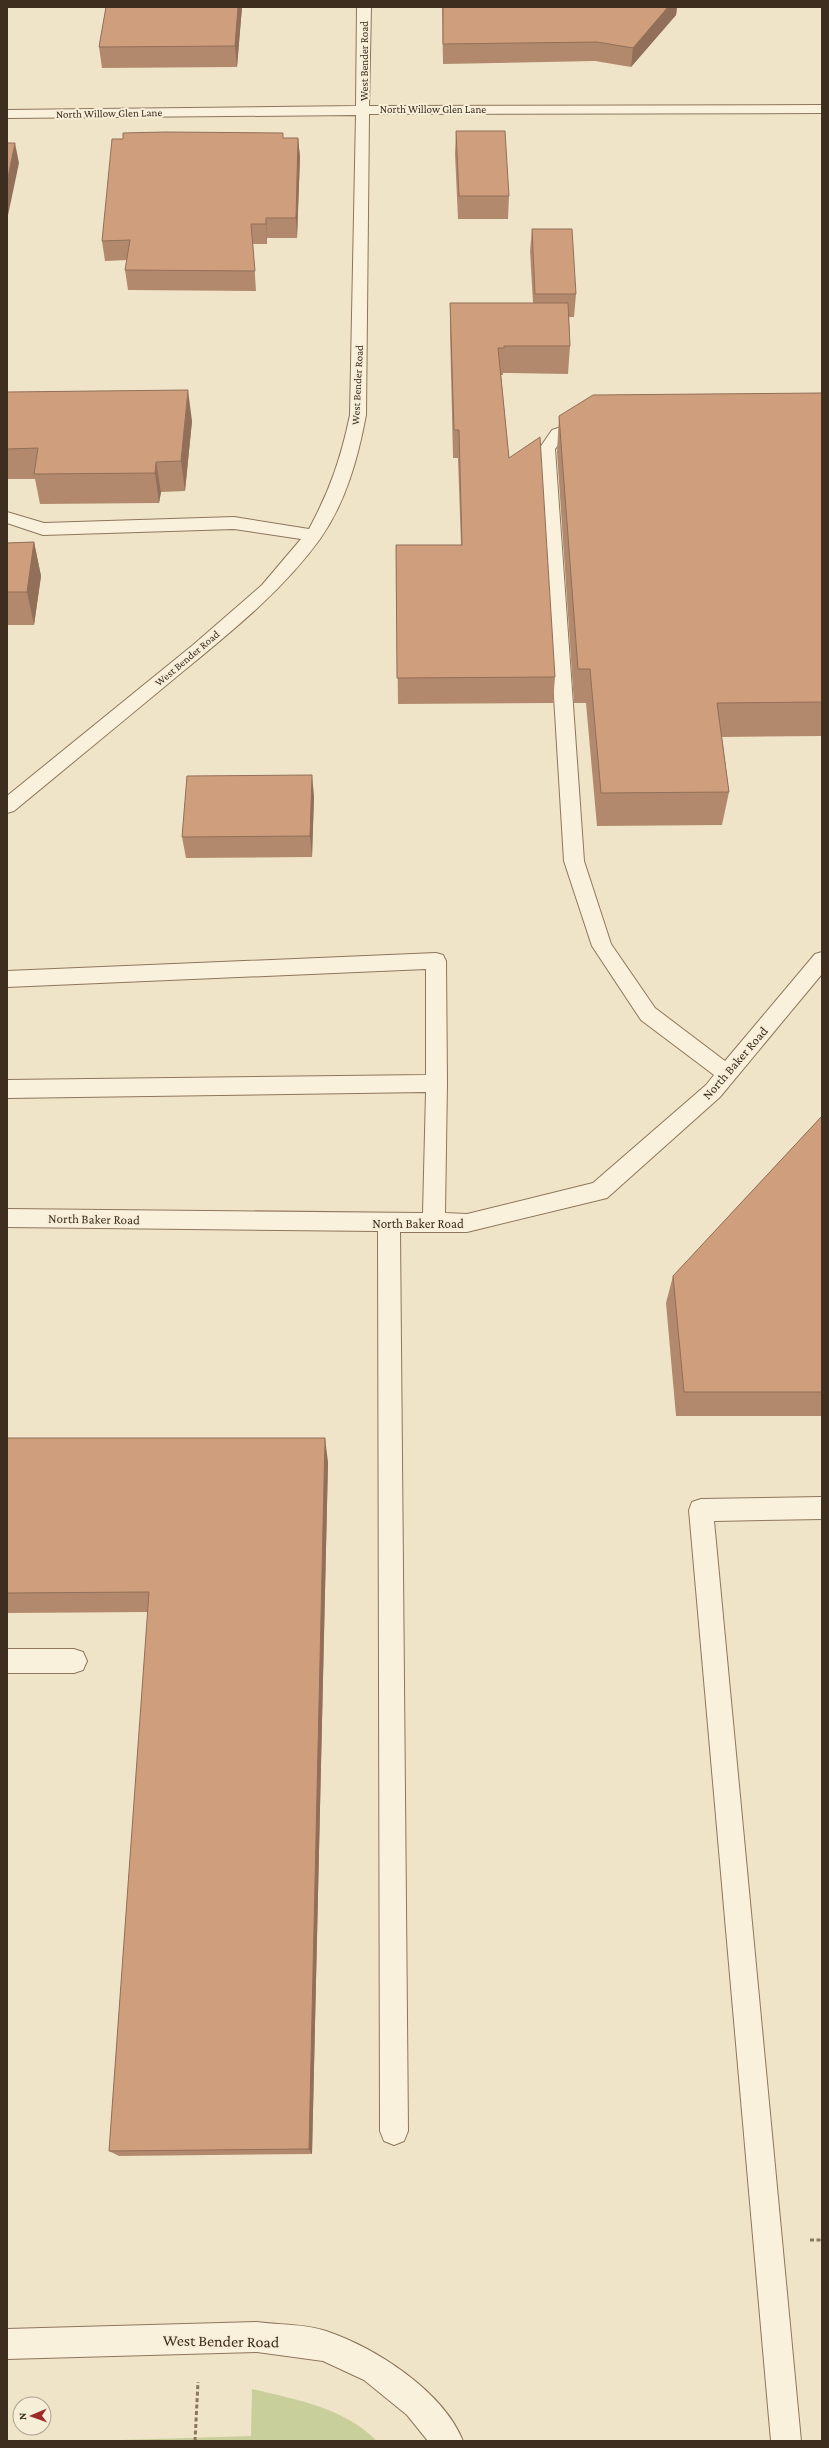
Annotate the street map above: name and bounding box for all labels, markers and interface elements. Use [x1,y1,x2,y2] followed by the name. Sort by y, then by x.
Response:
[358,21,370,101] street label: West Bender Road
[380,103,486,115] street label: North Willow Glen Lane
[56,106,162,120] street label: North Willow Glen Lane
[349,344,365,425] street label: West Bender Road
[152,628,222,688] street label: West Bender Road
[699,1023,771,1103] street label: North Baker Road
[48,1211,140,1227] street label: North Baker Road
[372,1216,464,1231] street label: North Baker Road
[163,2331,280,2351] street label: West Bender Road
[12,2396,52,2436] north arrow
[16,2412,28,2420] text: N

